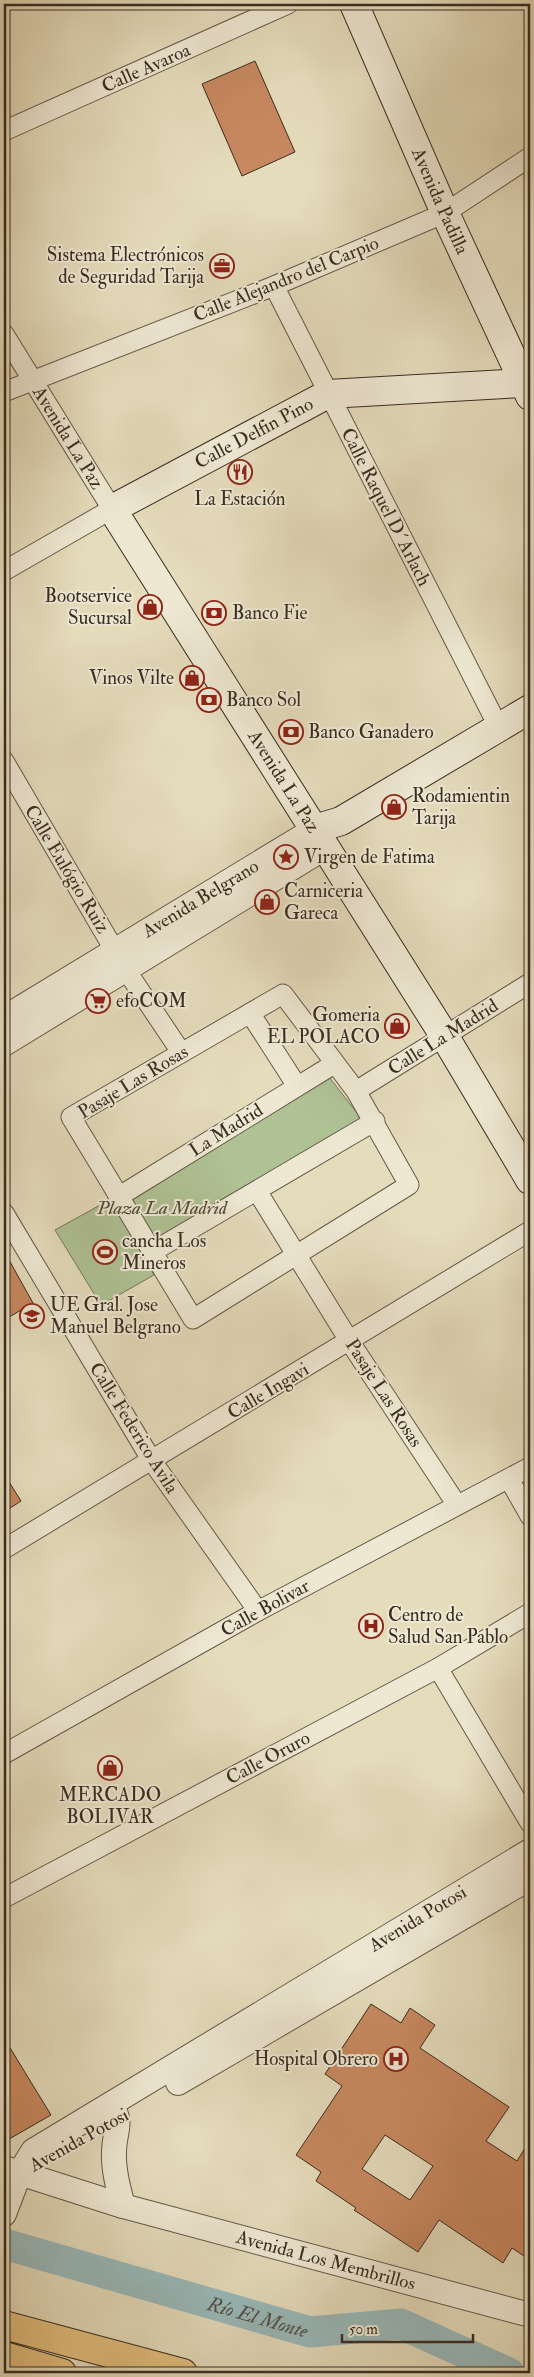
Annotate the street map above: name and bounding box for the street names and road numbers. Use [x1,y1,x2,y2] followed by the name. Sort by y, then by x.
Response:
[98,38,194,98] street label: Calle Avaroa
[406,143,475,258] street label: Avenida Padilla
[190,231,383,328] street label: Calle Alejandro del Carpio
[27,381,109,494] street label: Avenida La Paz
[191,392,317,474] street label: Calle Delfin Pino
[336,424,436,590] street label: Calle Raquel D´Arlach
[242,725,325,837] street label: Avenida La Paz
[19,800,115,938] street label: Calle Eulógio Ruiz
[137,854,263,944] street label: Avenida Belgrano
[383,993,503,1080] street label: Calle La Madrid
[73,1040,193,1124] street label: Pasaje Las Rosas
[185,1098,268,1162] street label: La Madrid
[340,1334,428,1452] street label: Pasaje Las Rosas
[223,1357,313,1425] street label: Calle Ingavi
[84,1358,184,1498] street label: Calle Federico Avila
[216,1574,314,1642] street label: Calle Bolivar
[222,1726,314,1790] street label: Calle Oruro
[364,1880,471,1958] street label: Avenida Potosi
[24,2103,133,2178] street label: Avenida Potosi
[233,2225,418,2296] street label: Avenida Los Membrillos

